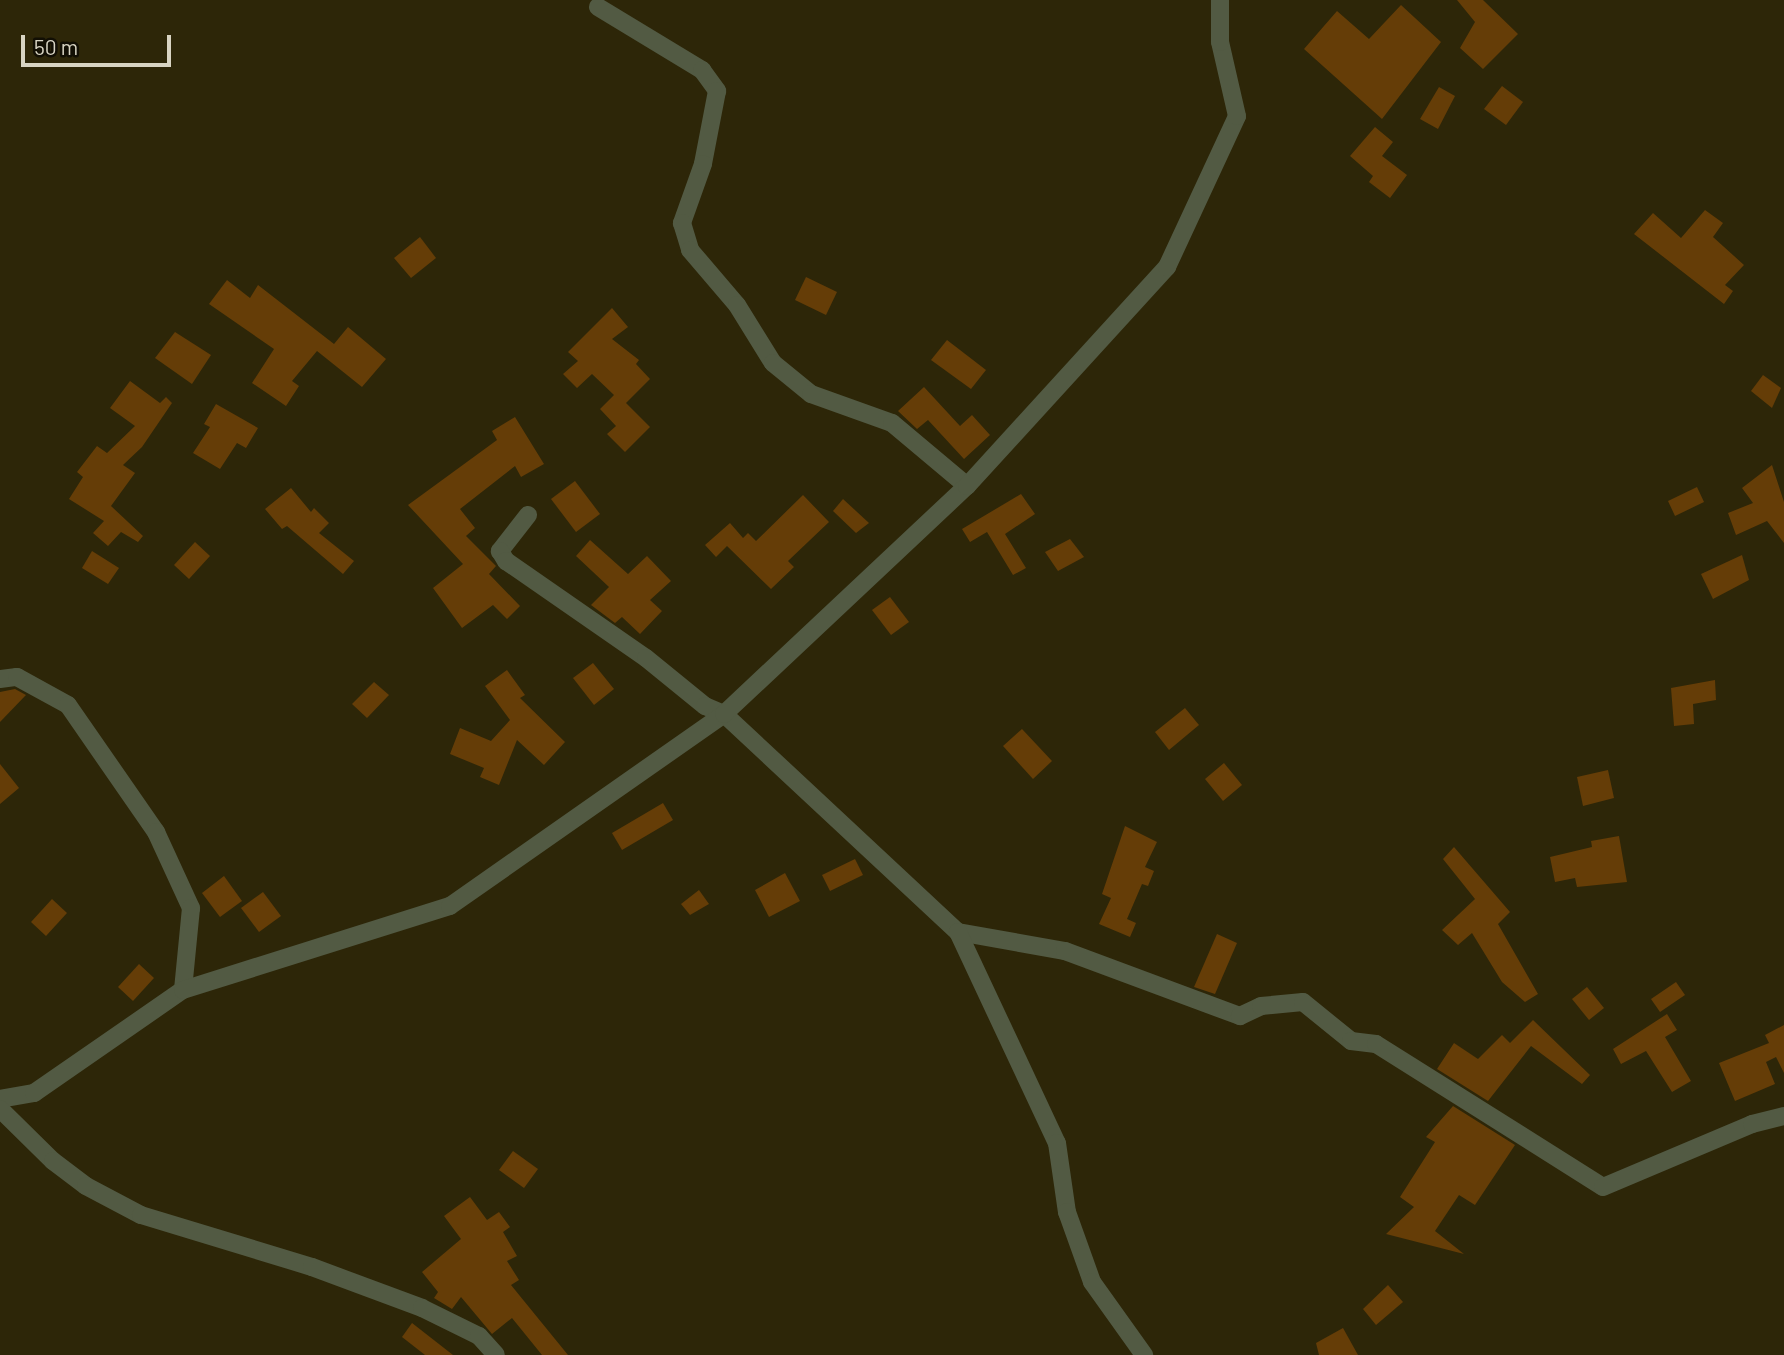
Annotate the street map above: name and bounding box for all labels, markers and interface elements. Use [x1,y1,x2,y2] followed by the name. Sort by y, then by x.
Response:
[24,21,175,65] scale bar
[34,34,78,59] text: 50 m

